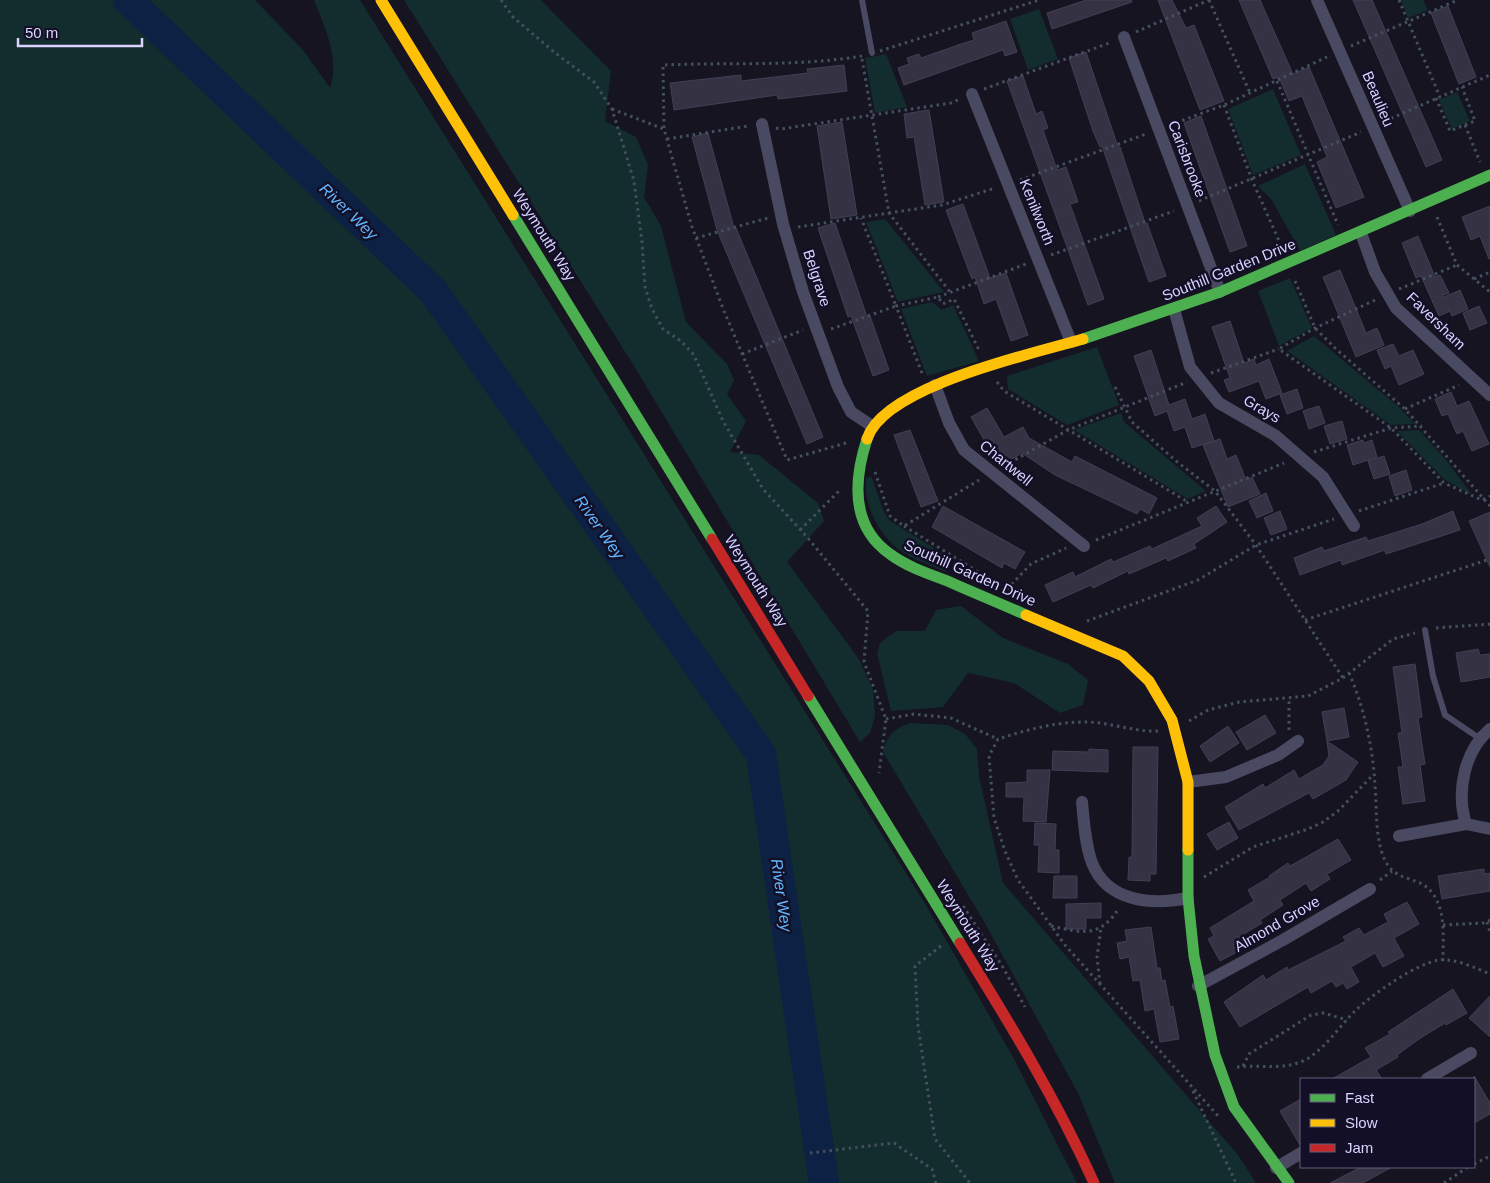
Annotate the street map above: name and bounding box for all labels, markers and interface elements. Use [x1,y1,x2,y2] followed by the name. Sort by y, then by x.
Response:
[18,15,141,47] scale bar
[25,24,58,41] text: 50 m
[1359,69,1398,129] street label: Beaulieu
[1165,118,1210,200] street label: Carisbrooke
[1016,176,1058,247] street label: Kenilworth
[316,180,382,244] water label: River Wey
[509,186,580,284] street label: Weymouth Way
[1160,235,1298,304] street label: Southill Garden Drive
[800,247,835,309] street label: Belgrave
[1403,288,1469,353] street label: Faversham
[1241,391,1284,426] street label: Grays
[977,436,1036,489] street label: Chartwell
[572,492,628,563] water label: River Wey
[721,532,792,630] street label: Weymouth Way
[902,536,1039,609] street label: Southill Garden Drive
[768,857,795,934] water label: River Wey
[933,877,1004,975] street label: Weymouth Way
[1231,892,1323,955] street label: Almond Grove
[1300,1078,1475,1168] legend
[1345,1089,1375,1106] text: Fast
[1345,1114,1378,1131] text: Slow
[1345,1139,1373,1156] text: Jam

